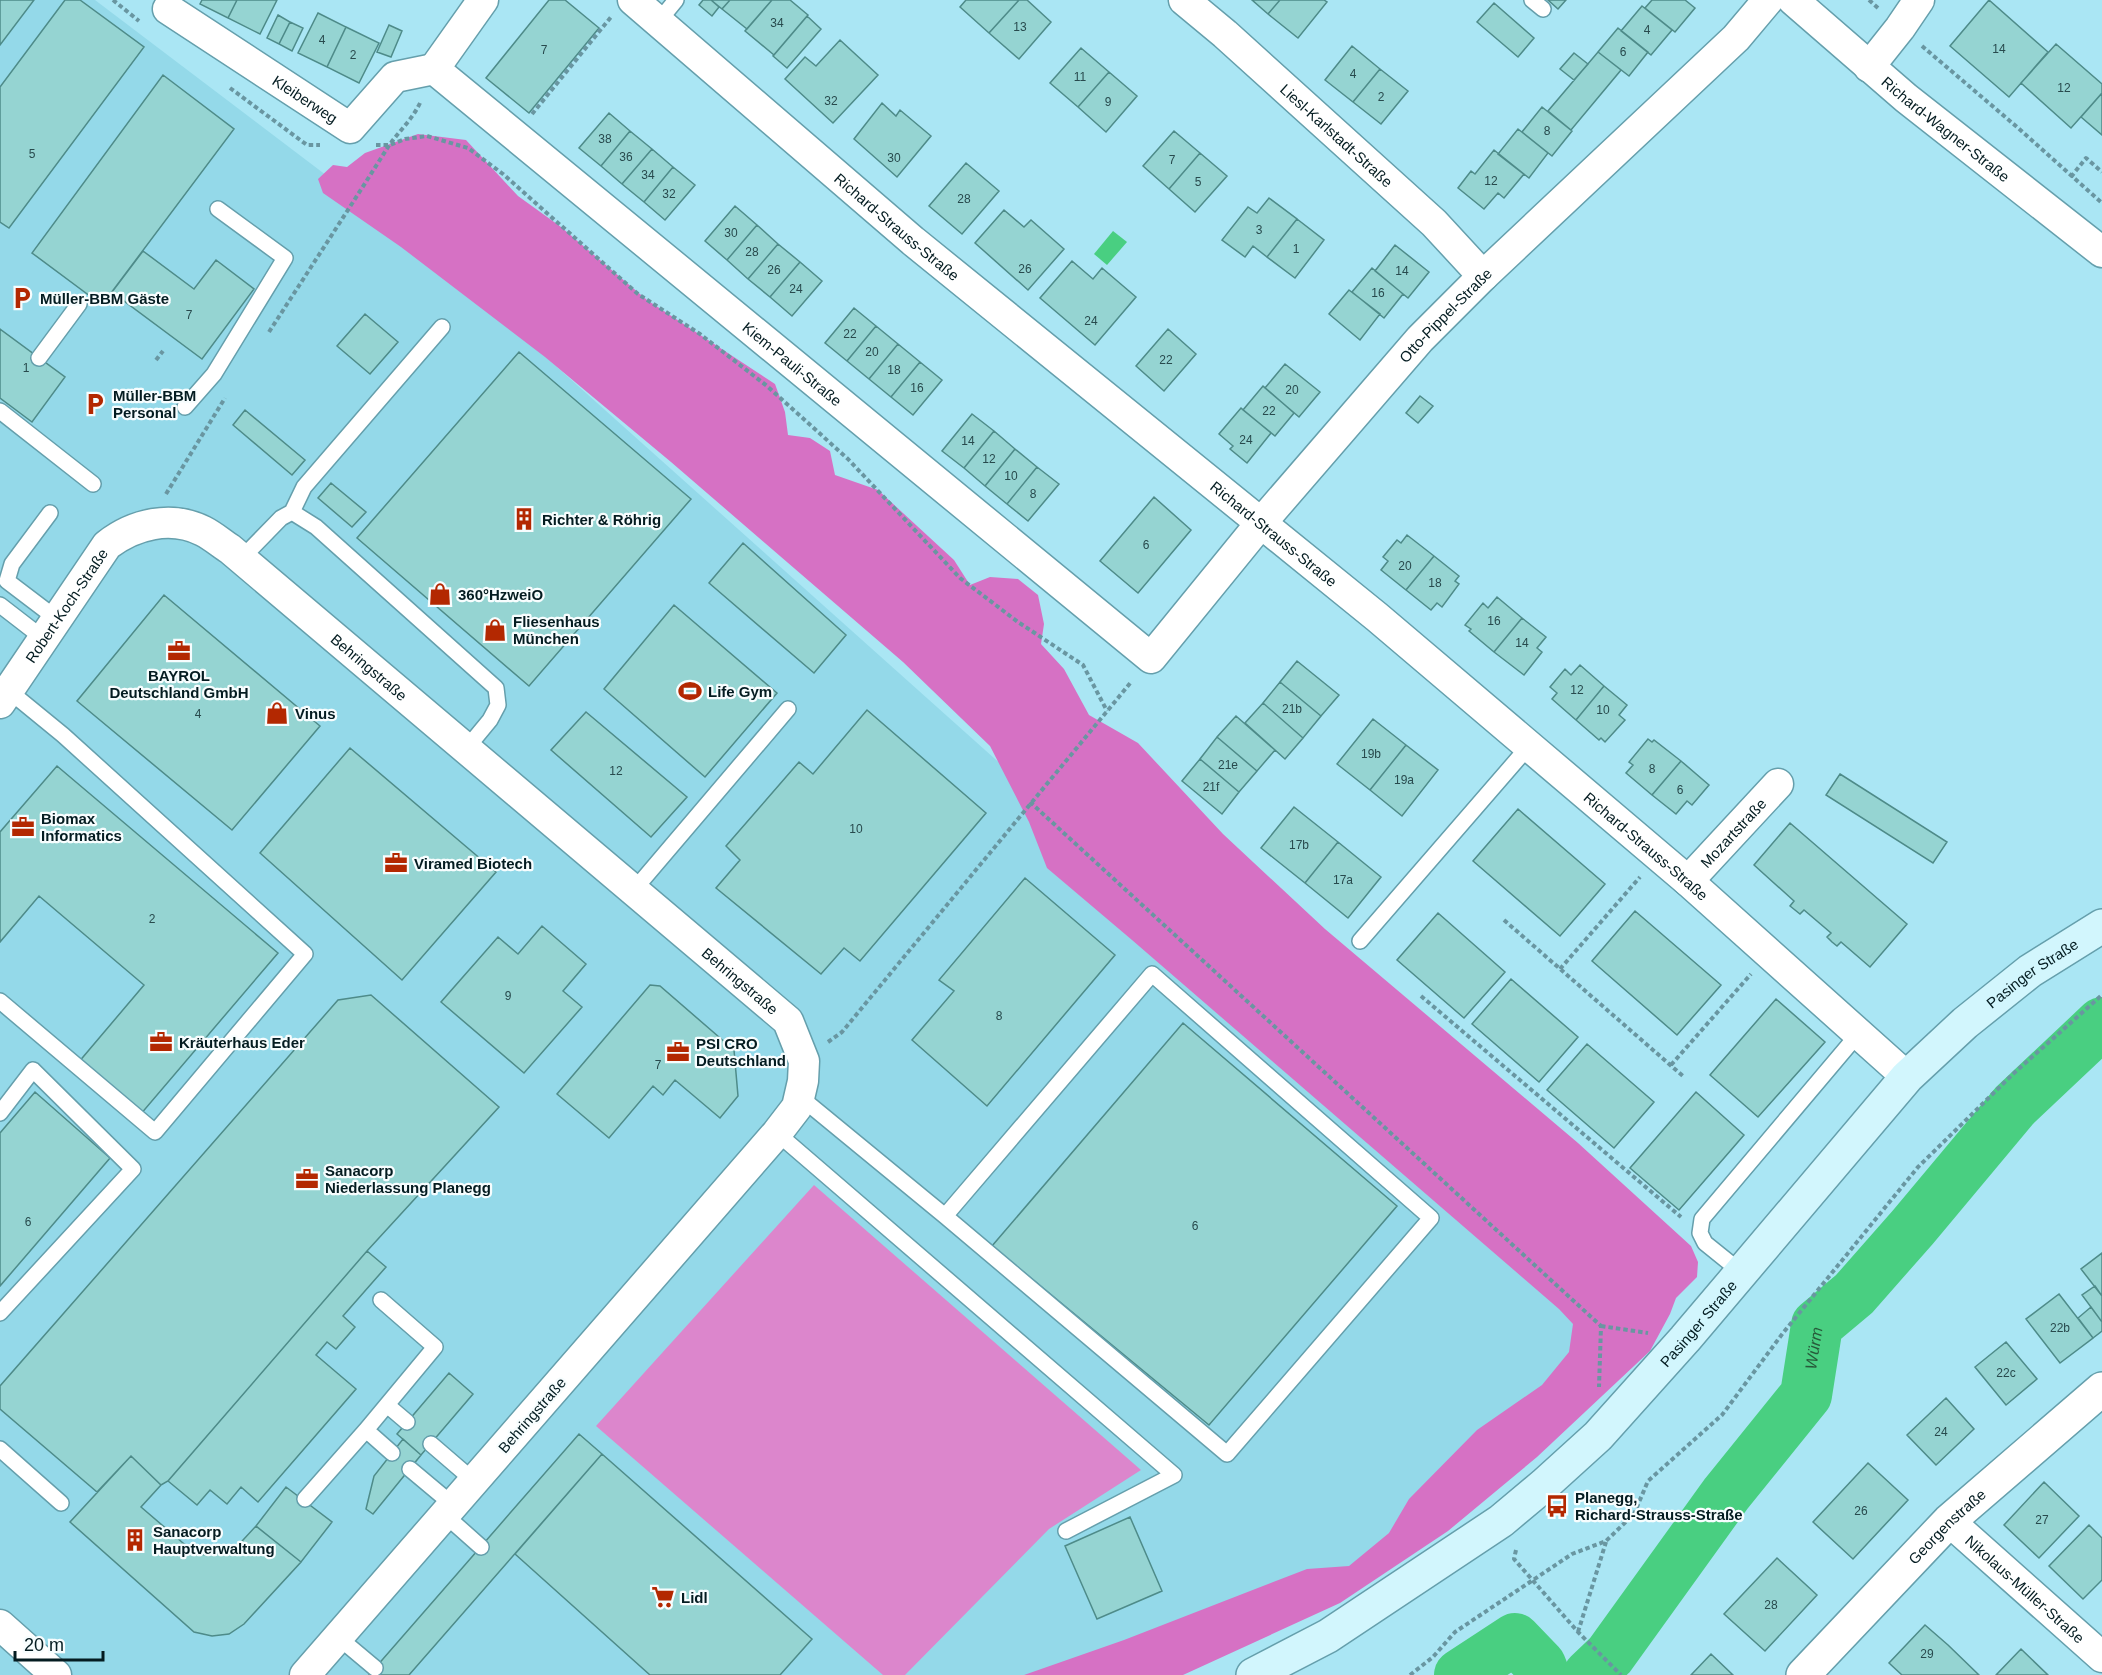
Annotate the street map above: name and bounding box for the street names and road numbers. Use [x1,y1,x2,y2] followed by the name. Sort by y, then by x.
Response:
[270,71,341,126] street label: Kleiberweg
[1879,73,2013,185] street label: Richard-Wagner-Straße
[1277,80,1396,190] street label: Liesl-Karlstadt-Straße
[831,169,963,284] street label: Richard-Strauss-Straße
[1395,264,1495,366] street label: Otto-Pippel-Straße
[740,318,845,409] street label: Kiem-Pauli-Straße
[1207,477,1341,590] street label: Richard-Strauss-Straße
[21,545,111,666] street label: Robert-Koch-Straße
[328,630,411,704] street label: Behringstraße
[1581,788,1712,903] street label: Richard-Strauss-Straße
[1697,794,1769,871] street label: Mozartstraße
[1983,935,2081,1011] street label: Pasinger Straße
[699,944,782,1018] street label: Behringstraße
[1656,1277,1740,1370] street label: Pasinger Straße
[495,1374,569,1456] street label: Behringstraße
[1905,1485,1989,1567] street label: Georgenstraße
[1962,1531,2088,1646] street label: Nikolaus-Müller-Straße

